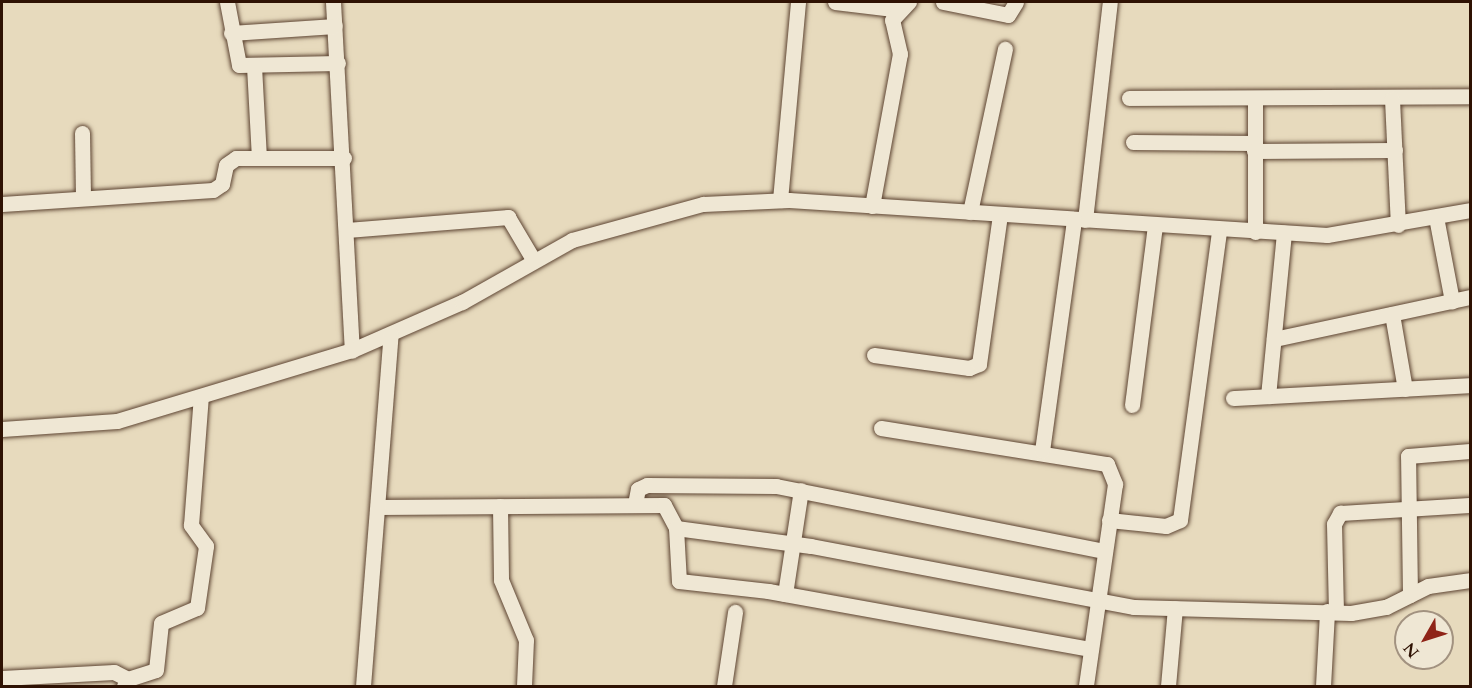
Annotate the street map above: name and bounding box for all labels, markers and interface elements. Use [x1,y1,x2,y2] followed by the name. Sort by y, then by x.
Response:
[1394,610,1454,670] north arrow
[1399,638,1424,662] text: N

